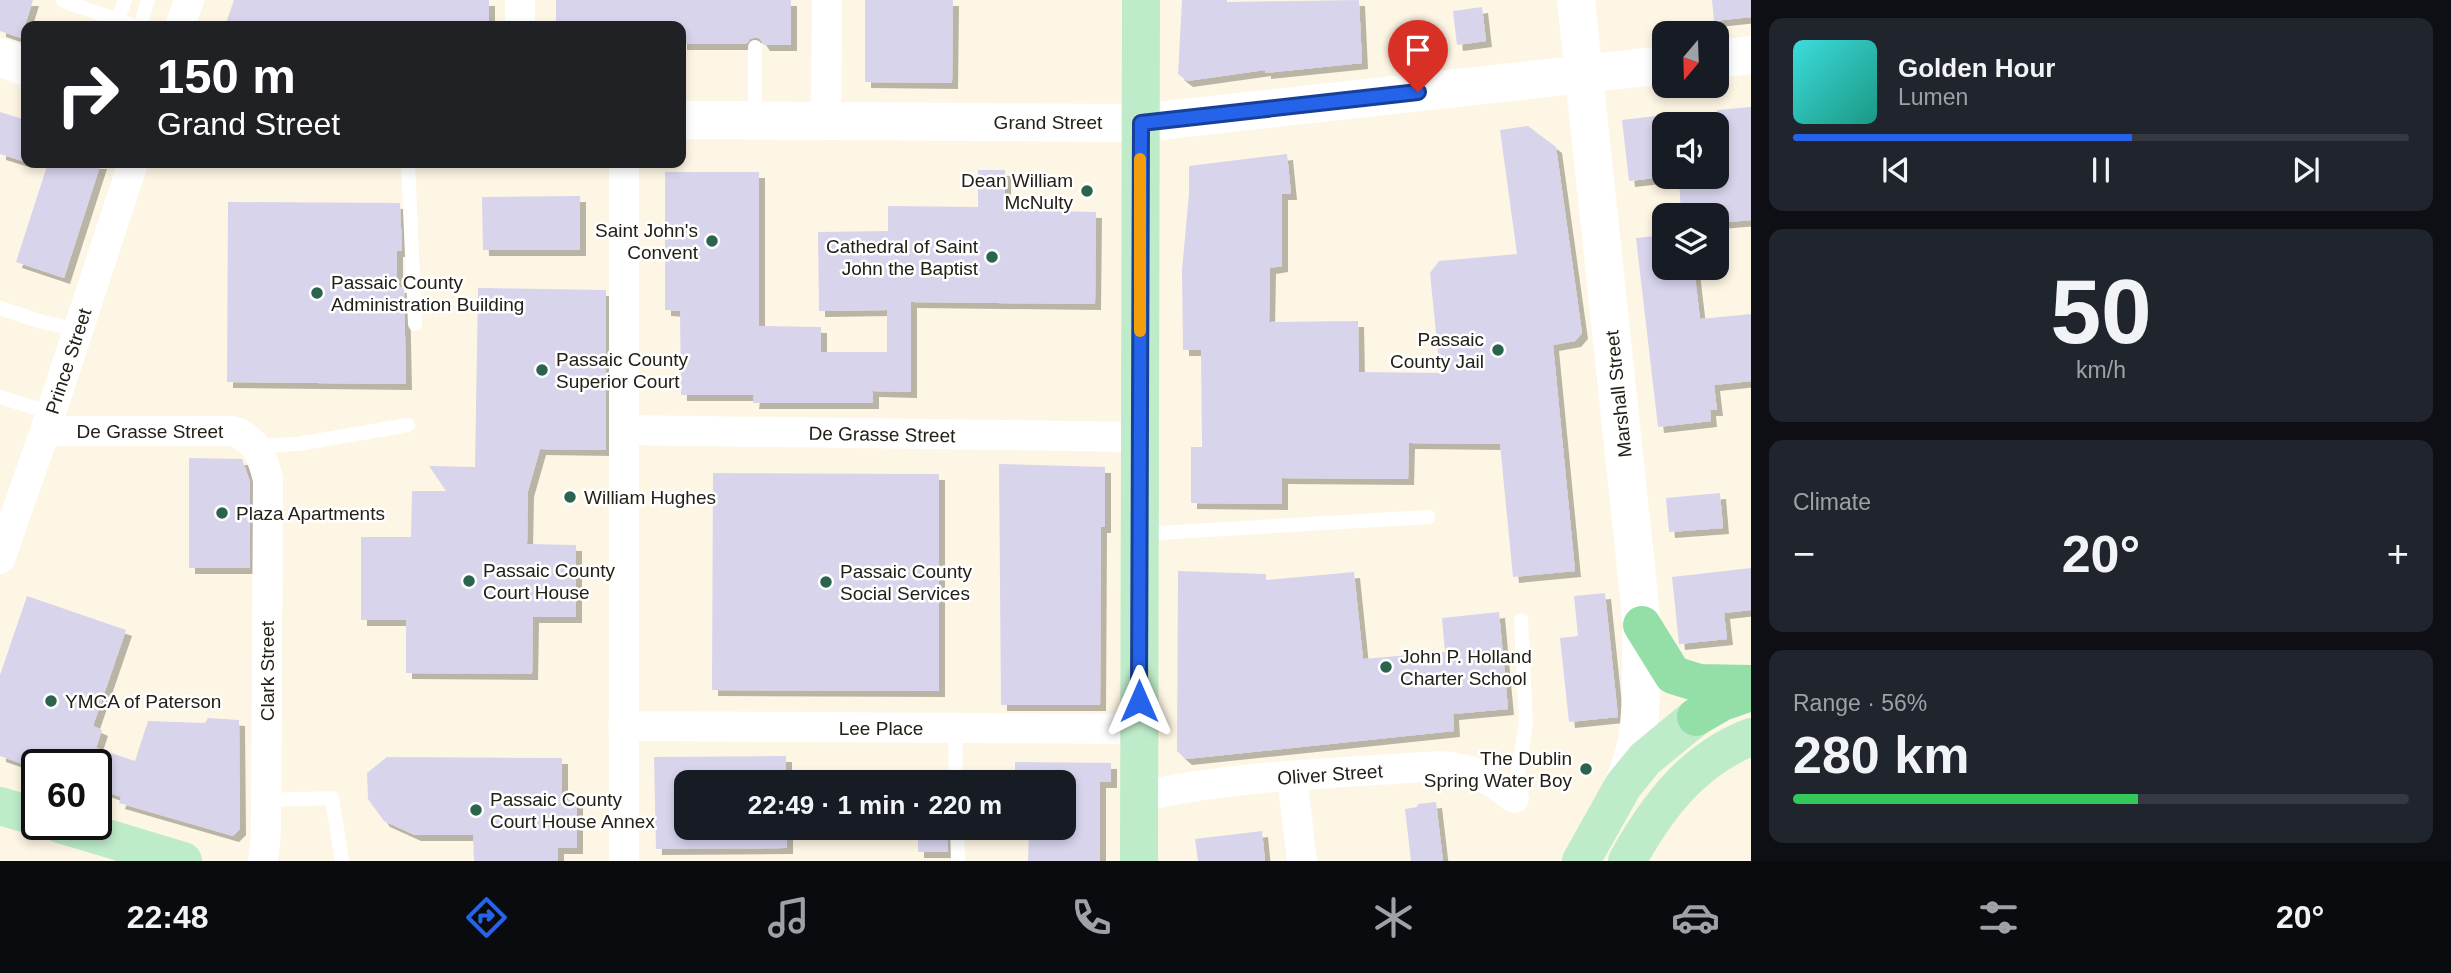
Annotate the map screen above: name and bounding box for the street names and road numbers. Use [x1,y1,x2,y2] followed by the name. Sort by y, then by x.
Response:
[994,112,1103,133] street label: Grand Street
[42,305,96,417] street label: Prince Street
[1601,329,1636,459] street label: Marshall Street
[77,421,224,442] street label: De Grasse Street
[808,423,956,446] street label: De Grasse Street
[257,620,278,721] street label: Clark Street
[839,718,923,739] street label: Lee Place
[1277,760,1384,789] street label: Oliver Street

